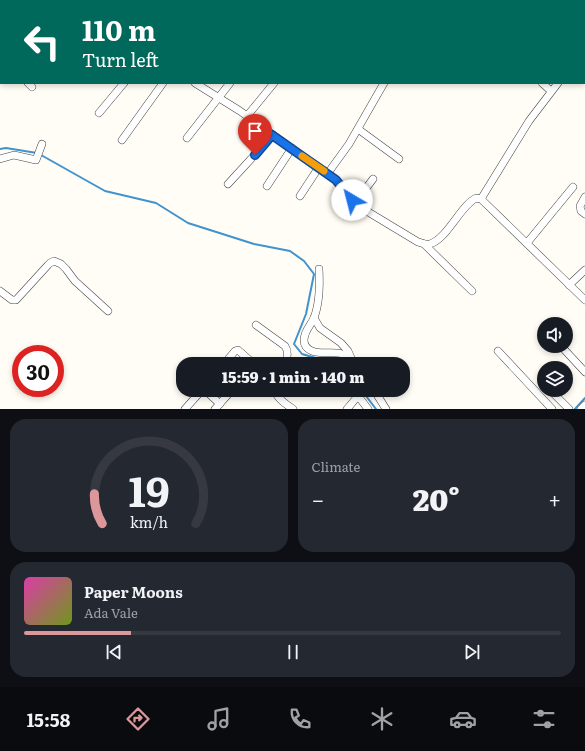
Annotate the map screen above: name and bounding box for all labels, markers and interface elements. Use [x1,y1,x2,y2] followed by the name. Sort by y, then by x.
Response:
[82,8,156,50] text: 110 m
[16,16,68,68] icon: left
[82,46,159,73] text: Turn left
[238,114,272,155] pin
[244,120,266,142] icon: arrive
[331,179,373,221] position arrow
[537,317,573,397] map controls
[537,317,573,353] button: sound
[12,345,64,397] speed limit sign: 30
[537,361,573,397] button: layers
[222,365,364,388] text: 15:59 · 1 min · 140 m
[128,457,169,519] text: 19
[312,457,360,476] text: Climate
[413,476,460,520] text: 20°
[312,482,324,515] text: −
[548,482,561,515] text: +
[130,510,168,531] text: km/h
[84,580,183,603] text: Paper Moons
[84,603,138,622] text: Ada Vale
[103,641,125,663] icon: previous
[282,641,304,663] icon: pause
[461,641,483,663] icon: next
[124,705,152,733] icon: directions
[205,705,233,733] icon: music
[286,705,314,733] icon: phone
[368,705,396,733] icon: climate
[449,705,477,733] icon: car
[530,705,558,733] icon: filters
[27,706,70,733] text: 15:58

